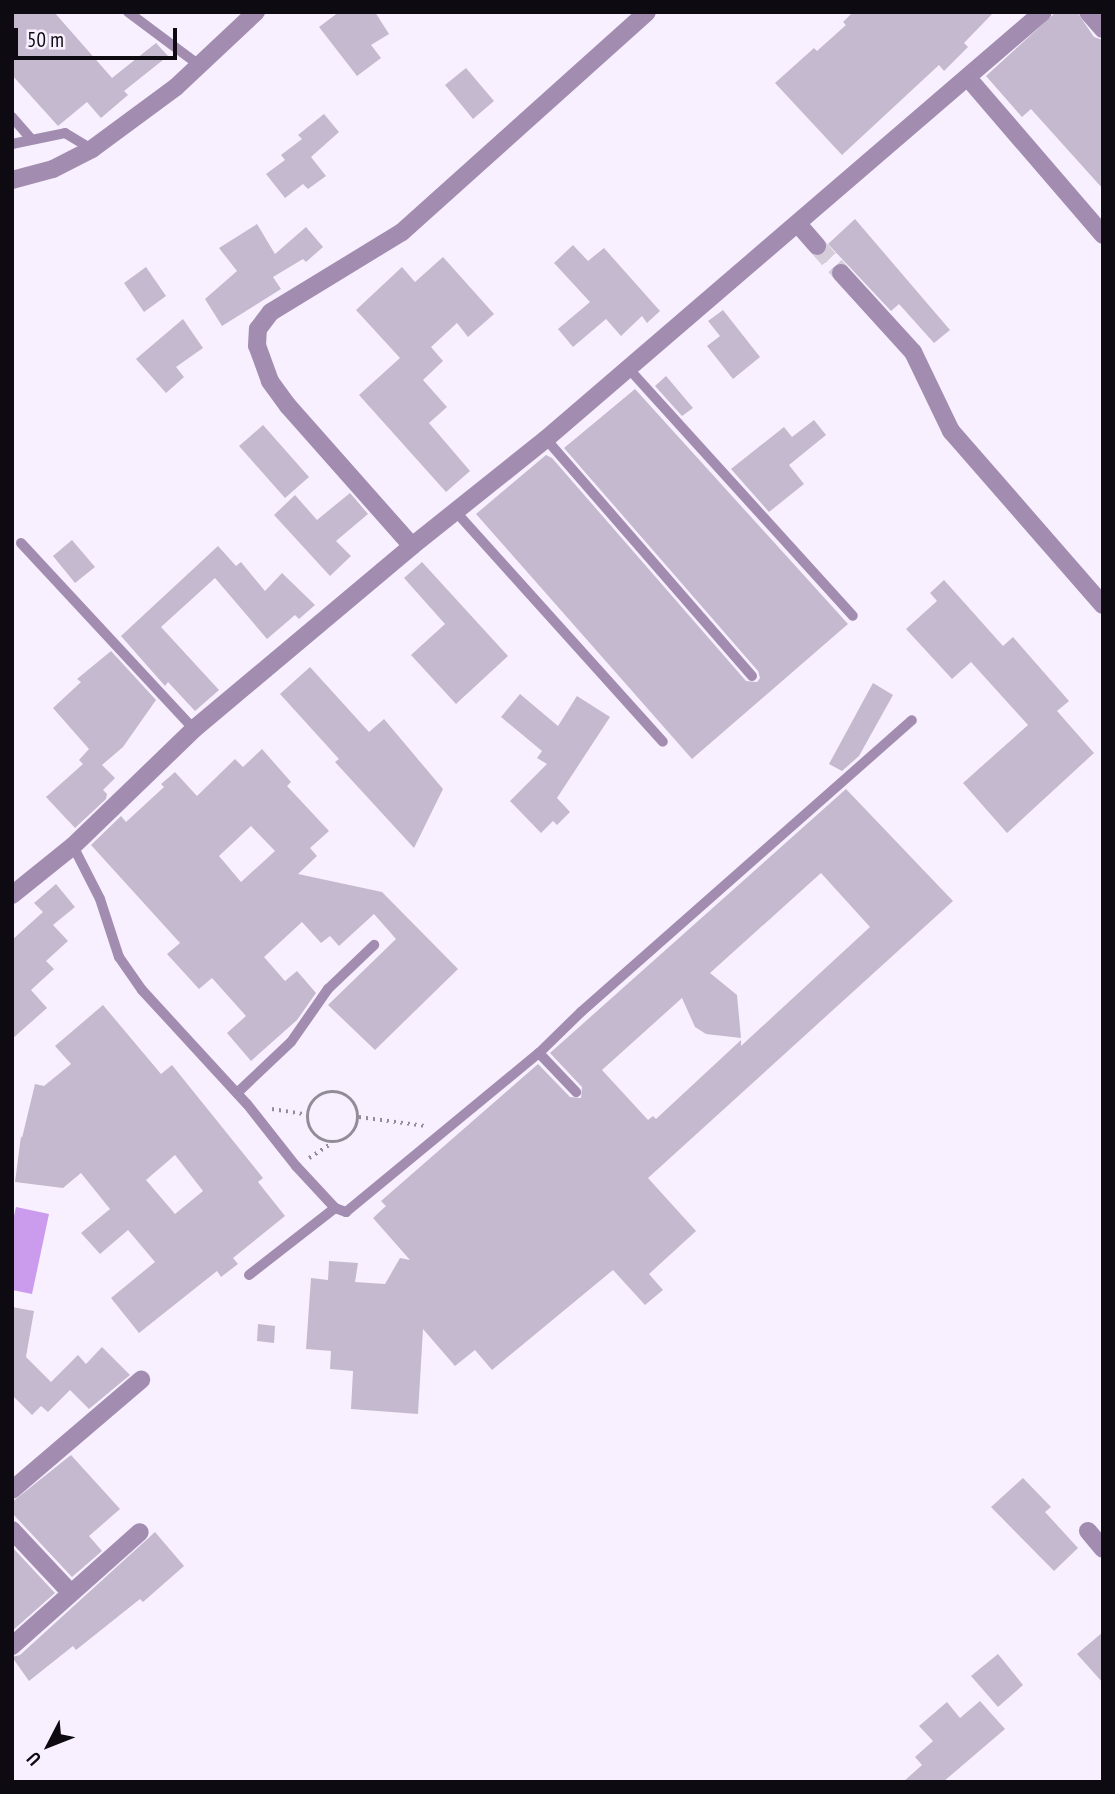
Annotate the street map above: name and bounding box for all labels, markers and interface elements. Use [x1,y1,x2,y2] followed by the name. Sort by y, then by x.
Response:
[18,14,180,58] scale bar
[27,26,64,53] text: 50 m
[14,1710,84,1780] north arrow
[21,1747,46,1771] text: U

